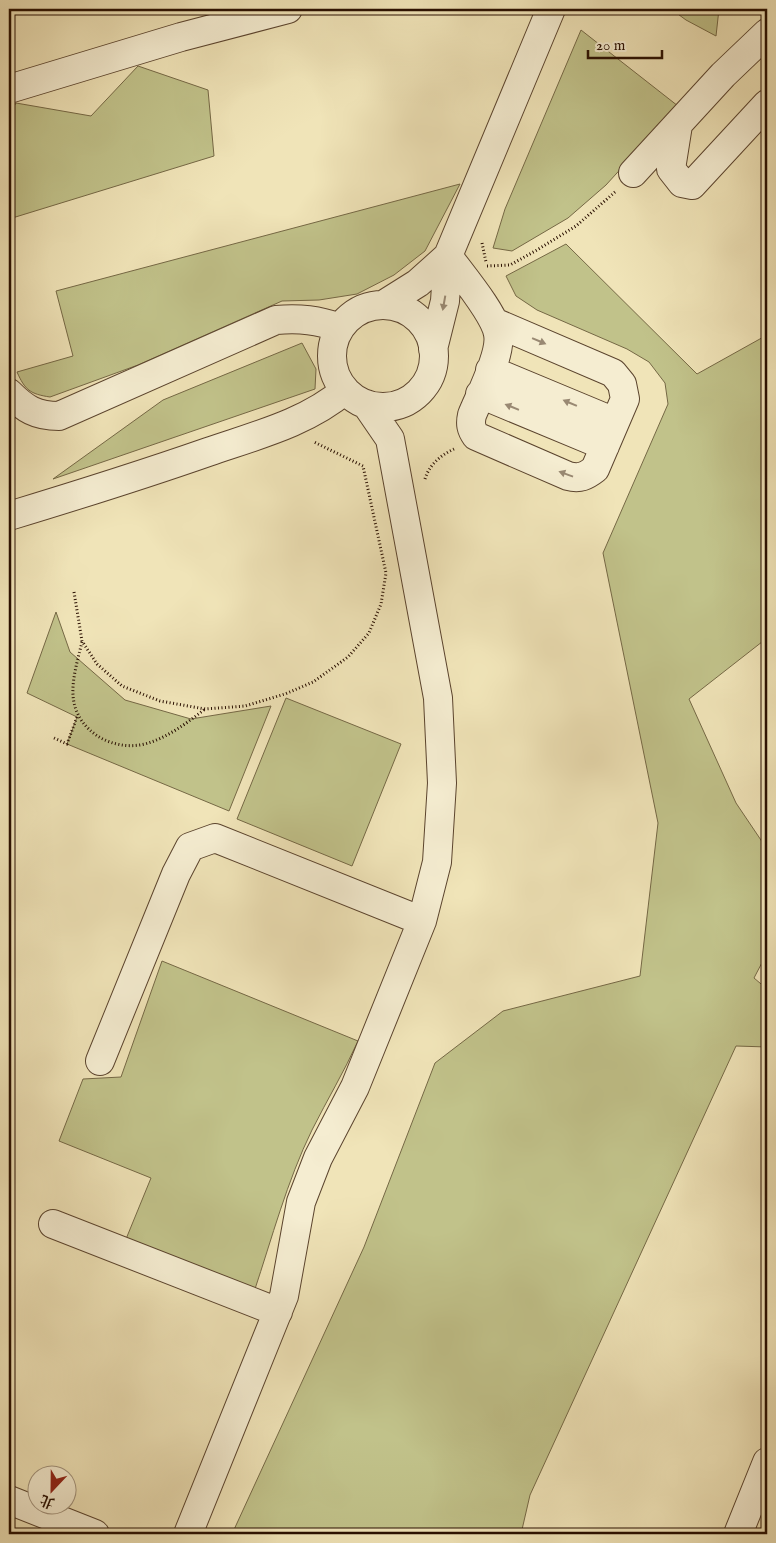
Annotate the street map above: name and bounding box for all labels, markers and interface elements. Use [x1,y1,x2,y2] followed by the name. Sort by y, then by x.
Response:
[588,28,662,60] scale bar
[596,36,626,55] text: 20 m
[440,295,448,311] one-way arrow
[532,338,546,346] one-way arrow
[563,399,577,407] one-way arrow
[504,403,519,411] one-way arrow
[558,470,573,477] one-way arrow
[28,1466,78,1516] north arrow
[38,1490,57,1512] text: 北

